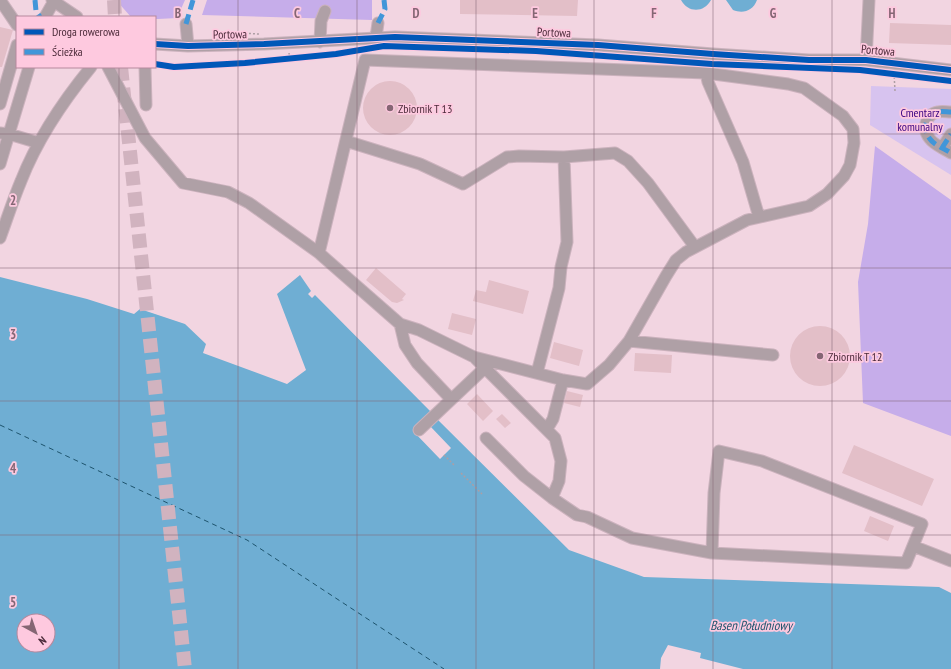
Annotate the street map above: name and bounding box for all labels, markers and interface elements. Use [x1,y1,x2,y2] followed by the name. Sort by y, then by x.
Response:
[175,5,181,22] text: B
[294,5,300,22] text: C
[413,5,420,22] text: D
[532,5,538,22] text: E
[651,5,657,22] text: F
[770,5,777,22] text: G
[889,5,896,22] text: H
[16,16,156,68] legend
[52,24,120,39] text: Droga rowerowa
[537,24,571,40] street label: Portowa
[213,26,247,42] street label: Portowa
[860,41,896,59] street label: Portowa
[52,44,83,59] text: Ścieżka
[398,101,452,116] place label: Zbiornik T 13
[385,103,395,113] marker: Zbiornik T 13
[897,105,943,134] park label: Cmentarz komunalny
[10,192,16,209] text: 2
[10,326,16,343] text: 3
[828,349,882,364] place label: Zbiornik T 12
[815,351,825,361] marker: Zbiornik T 12
[10,460,17,477] text: 4
[10,594,16,611] text: 5
[16,613,56,653] north arrow
[710,617,794,634] water label: Basen Południowy
[36,633,49,648] text: N

